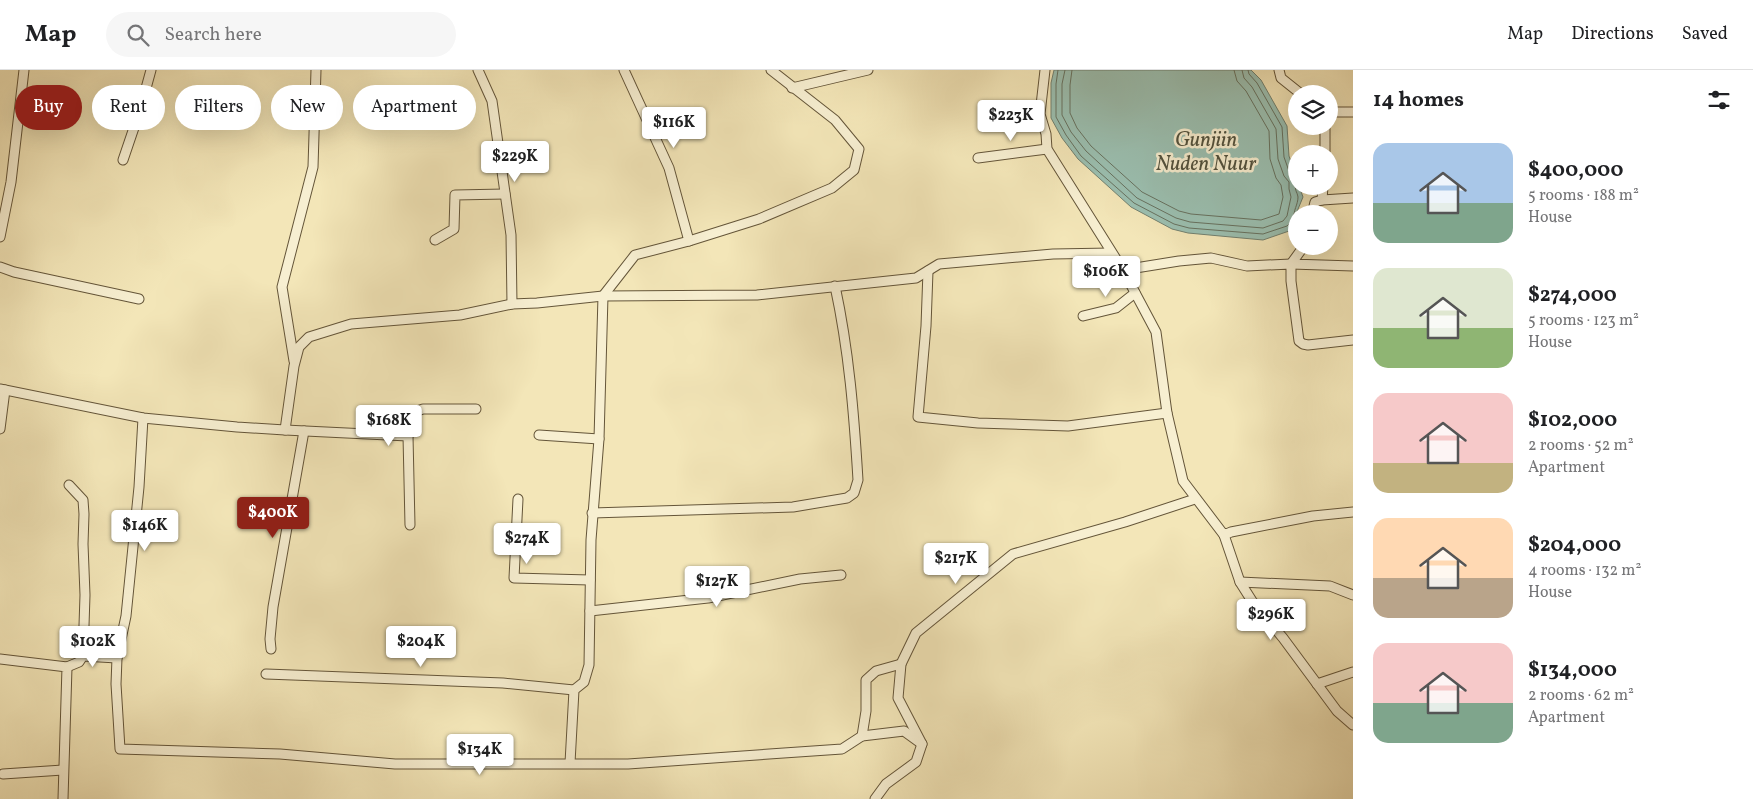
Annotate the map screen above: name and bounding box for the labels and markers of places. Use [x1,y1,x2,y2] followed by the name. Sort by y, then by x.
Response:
[976,100,1046,142] pin: $223K
[639,106,709,149] pin: $116K
[480,140,550,183] pin: $229K
[1071,256,1141,298] pin: $106K
[354,404,424,447] pin: $168K
[238,496,308,539] pin: $400K
[110,510,180,552] pin: $146K
[492,522,562,565] pin: $274K
[921,542,991,585] pin: $217K
[682,566,752,608] pin: $127K
[1236,598,1306,641] pin: $296K
[58,626,128,668] pin: $102K
[386,626,456,668] pin: $204K
[445,734,515,776] pin: $134K

